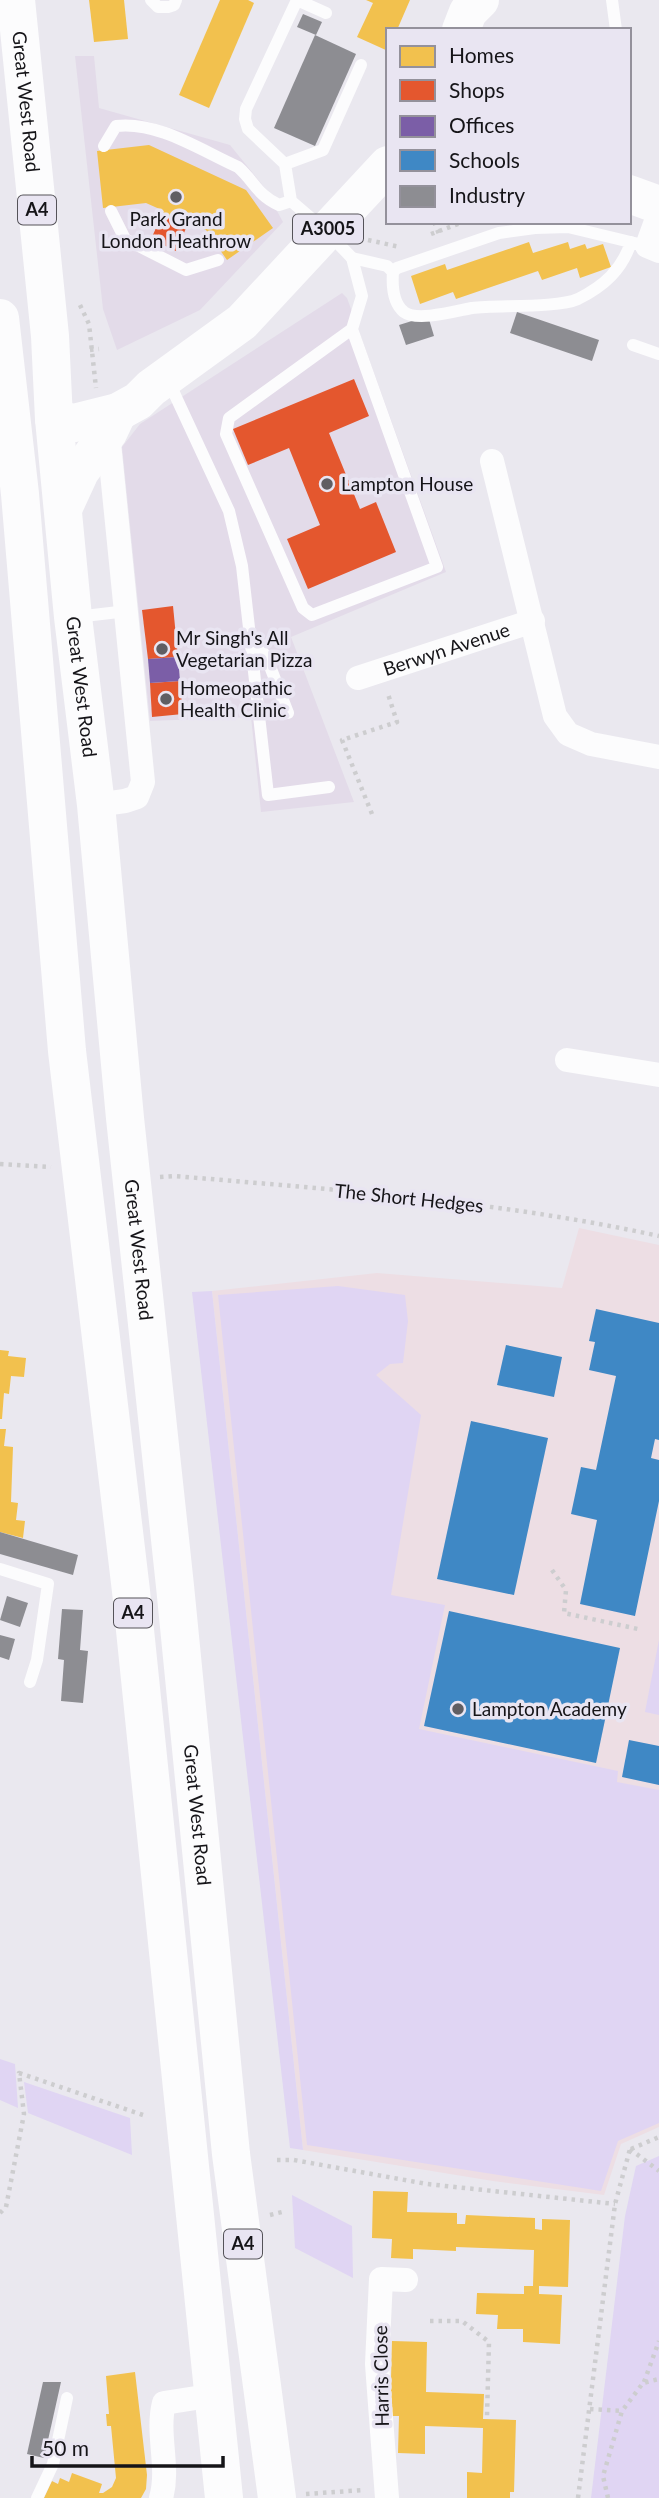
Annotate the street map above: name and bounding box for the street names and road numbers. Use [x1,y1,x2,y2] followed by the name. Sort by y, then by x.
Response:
[8,30,45,173] street label: Great West Road
[18,196,56,224] road number: A4
[293,214,363,244] road number: A3005
[62,615,102,758] street label: Great West Road
[380,617,512,680] street label: Berwyn Avenue
[121,1178,159,1321] street label: Great West Road
[333,1178,485,1217] street label: The Short Hedges
[114,1598,152,1628] road number: A4
[180,1743,216,1886] street label: Great West Road
[224,2230,262,2258] road number: A4
[368,2325,393,2427] street label: Harris Close

